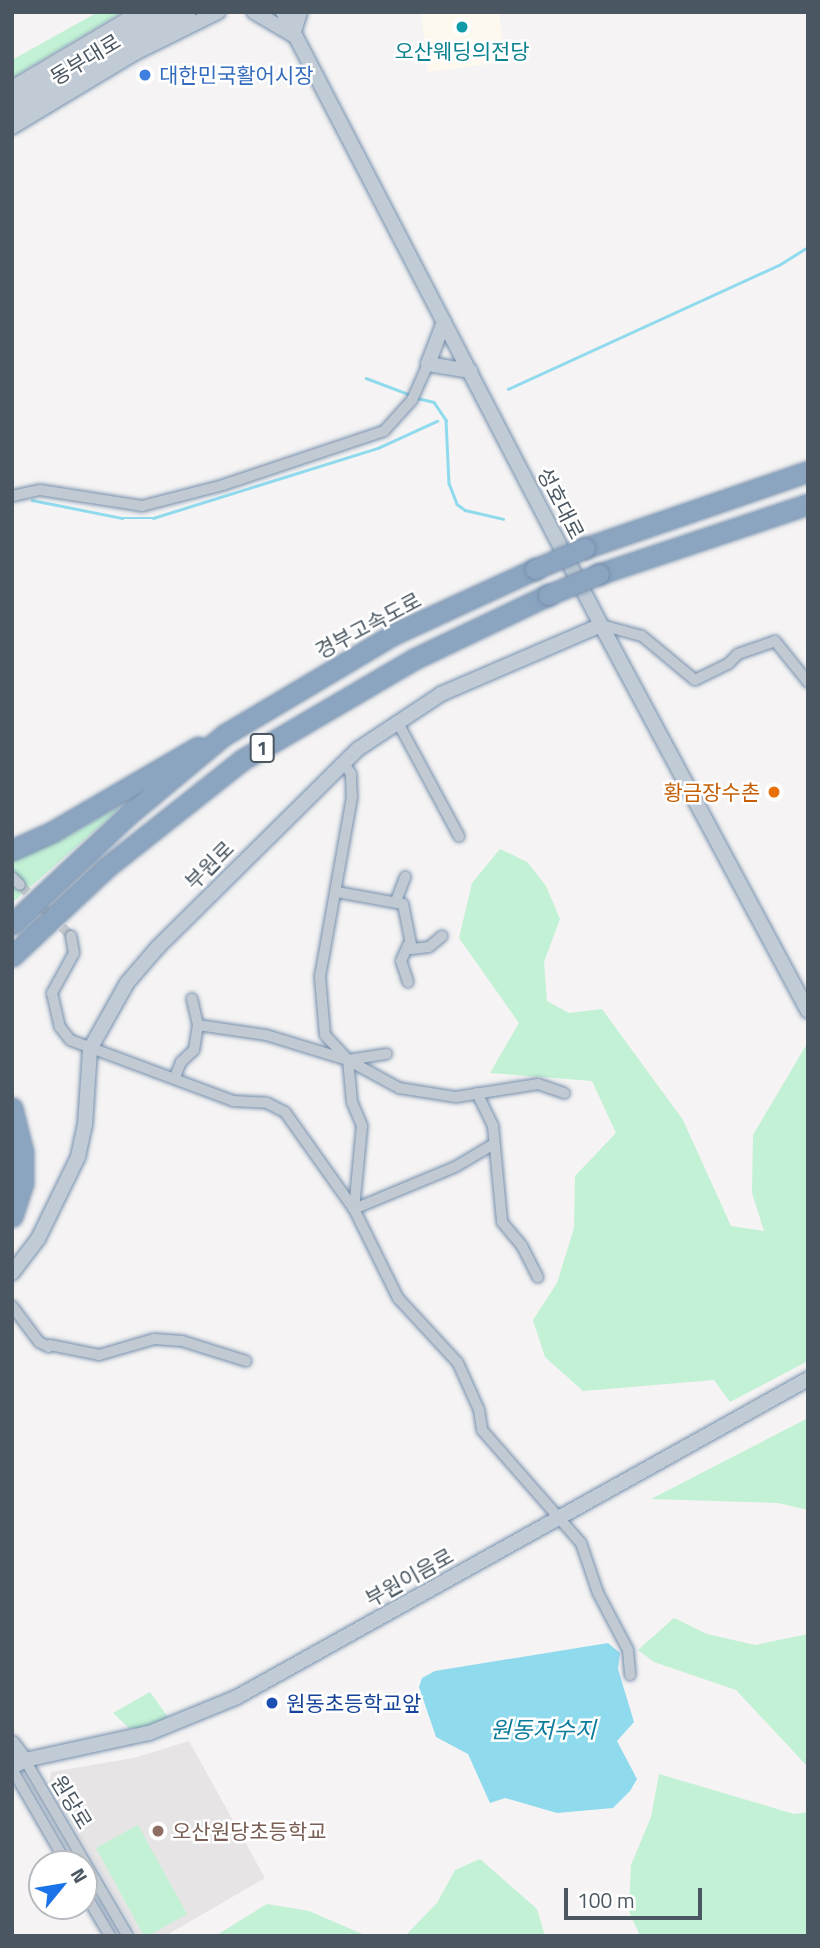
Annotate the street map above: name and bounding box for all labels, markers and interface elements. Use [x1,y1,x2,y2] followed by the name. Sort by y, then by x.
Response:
[454,19,470,35] marker: 오산웨딩의전당
[45,28,125,90] street label: 동부대로
[394,38,530,64] place label: 오산웨딩의전당
[159,62,314,88] place label: 대한민국활어시장
[137,67,153,83] marker: 대한민국활어시장
[532,463,590,543] street label: 성호대로
[311,587,425,663] street label: 경부고속도로
[248,733,276,764] road number: 1
[663,779,760,805] place label: 황금장수촌
[766,784,782,800] marker: 황금장수촌
[180,836,238,894] street label: 부원로
[361,1543,457,1611] street label: 부원이음로
[286,1690,421,1716] place label: 원동초등학교앞
[264,1695,280,1711] marker: 원동초등학교앞
[490,1716,596,1744] water label: 원동저수지
[46,1771,98,1833] street label: 원당로
[172,1818,327,1844] place label: 오산원당초등학교
[150,1823,166,1839] marker: 오산원당초등학교
[28,1850,98,1920] north arrow
[64,1862,96,1888] text: N
[568,1874,706,1918] scale bar
[577,1884,634,1916] text: 100 m

